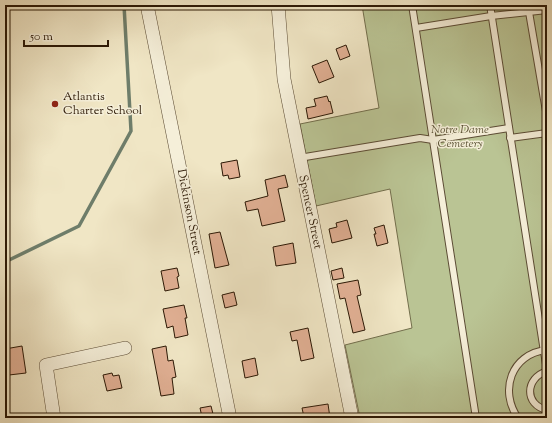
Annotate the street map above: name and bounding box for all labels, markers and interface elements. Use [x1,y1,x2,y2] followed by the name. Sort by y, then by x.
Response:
[24,22,108,48] scale bar
[29,28,53,46] text: 50 m
[63,88,143,120] place label: Atlantis Charter School
[50,99,60,109] marker: Atlantis Charter School
[431,121,489,153] park label: Notre Dame Cemetery
[172,167,206,257] street label: Dickinson Street
[293,173,327,251] street label: Spencer Street

